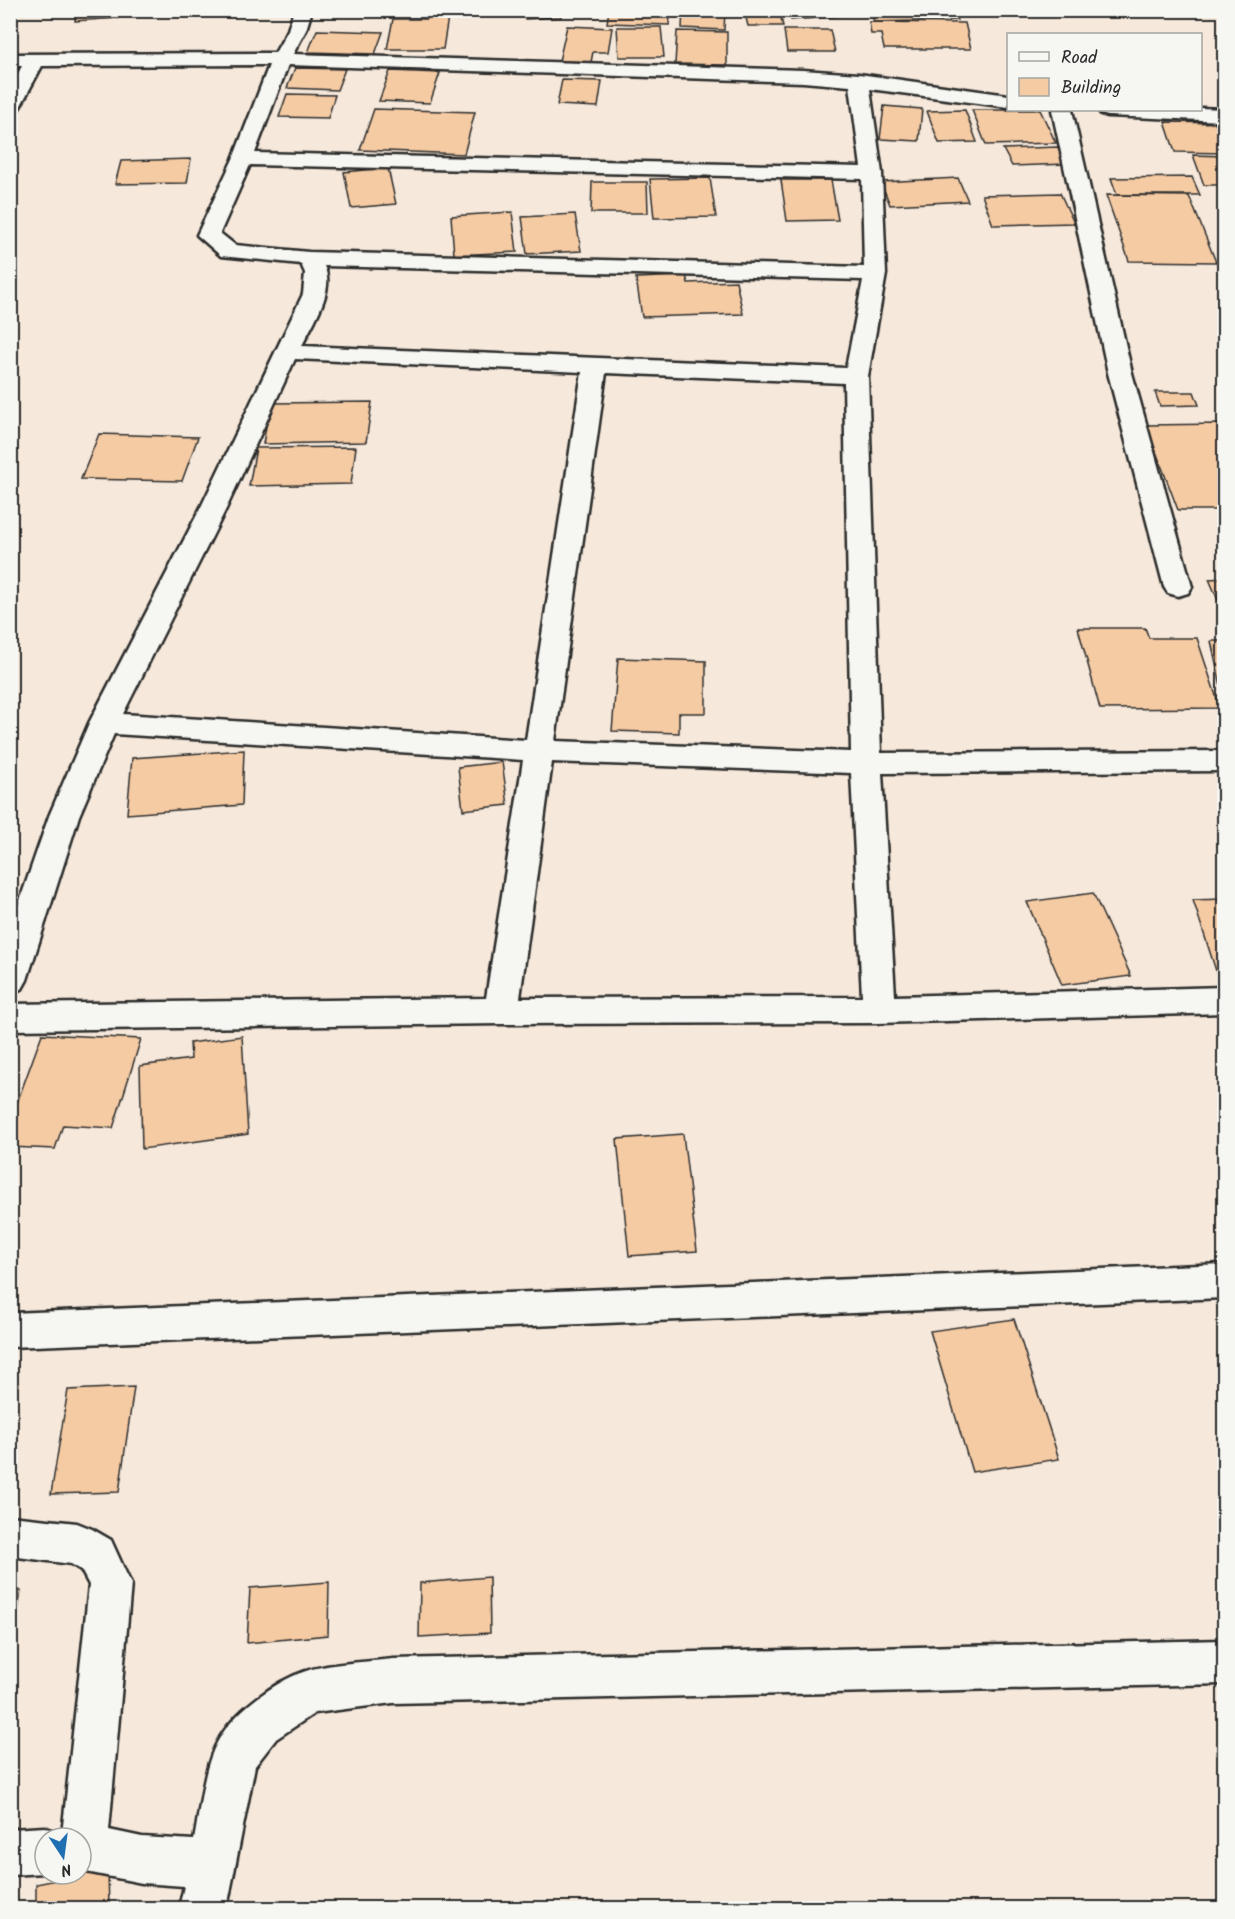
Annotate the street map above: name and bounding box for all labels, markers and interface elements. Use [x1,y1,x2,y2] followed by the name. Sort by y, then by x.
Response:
[1007,33,1202,111] legend
[1061,44,1098,73] text: Road
[1061,74,1121,103] text: Building
[33,1826,93,1886] north arrow
[58,1856,74,1882] text: N

